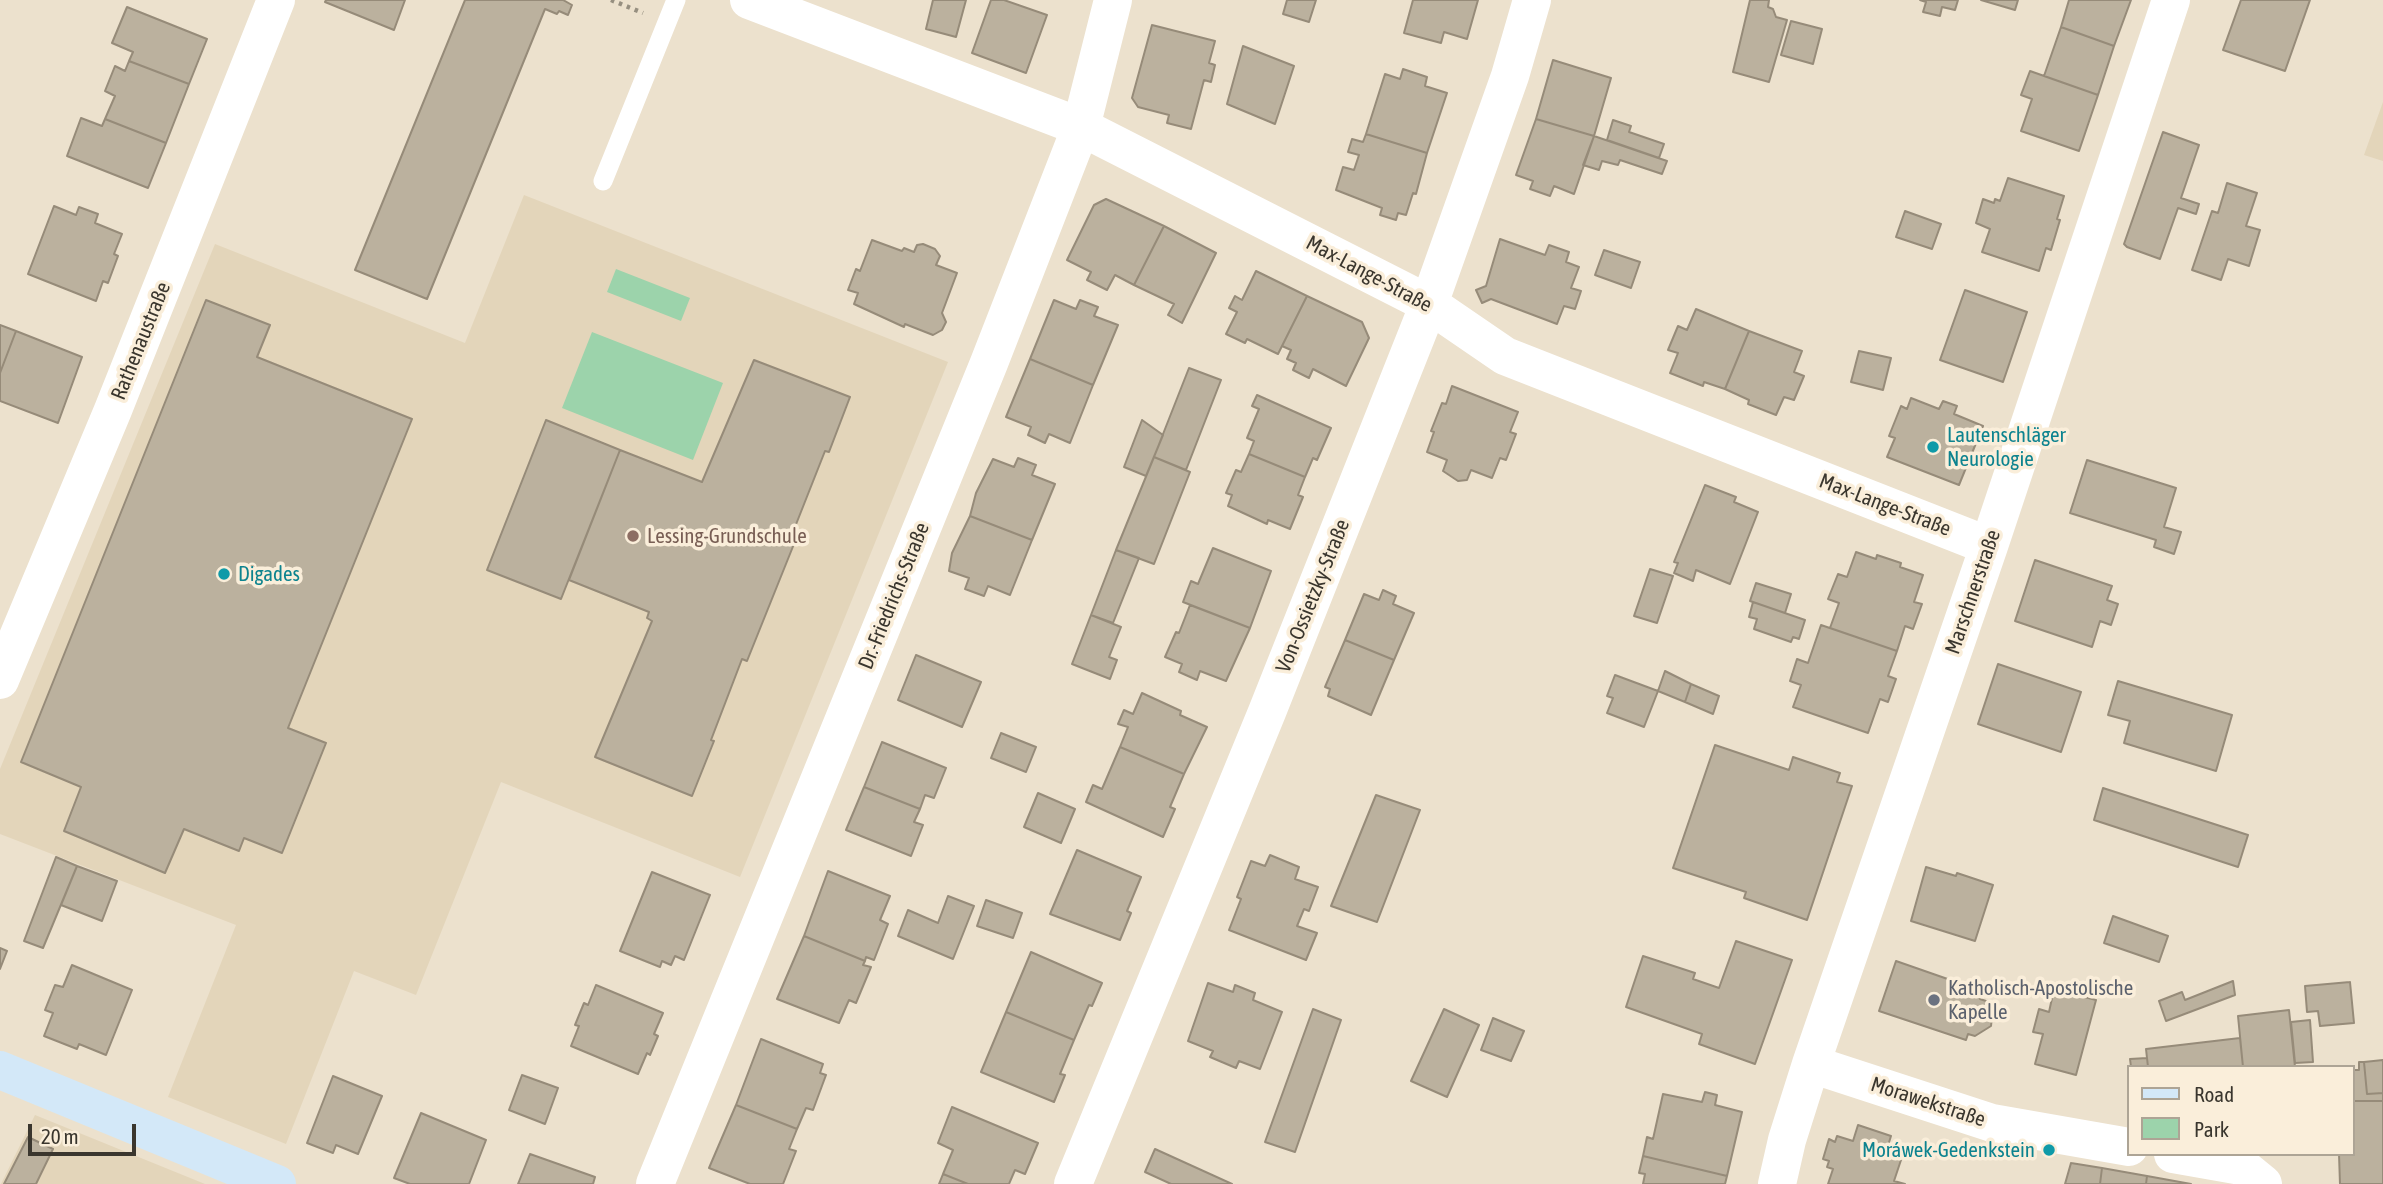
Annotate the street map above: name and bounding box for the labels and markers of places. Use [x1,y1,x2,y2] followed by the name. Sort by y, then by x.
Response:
[1947,422,2066,472] place label: Lautenschläger Neurologie
[1925,439,1941,455] marker: Lautenschläger Neurologie
[647,523,807,549] place label: Lessing-Grundschule
[625,528,641,544] marker: Lessing-Grundschule
[238,561,300,587] place label: Digades
[216,566,232,582] marker: Digades
[1948,975,2133,1025] place label: Katholisch-Apostolische Kapelle
[1926,992,1942,1008] marker: Katholisch-Apostolische Kapelle
[1862,1137,2035,1163] place label: Moráwek-Gedenkstein
[2041,1142,2057,1158] marker: Moráwek-Gedenkstein

